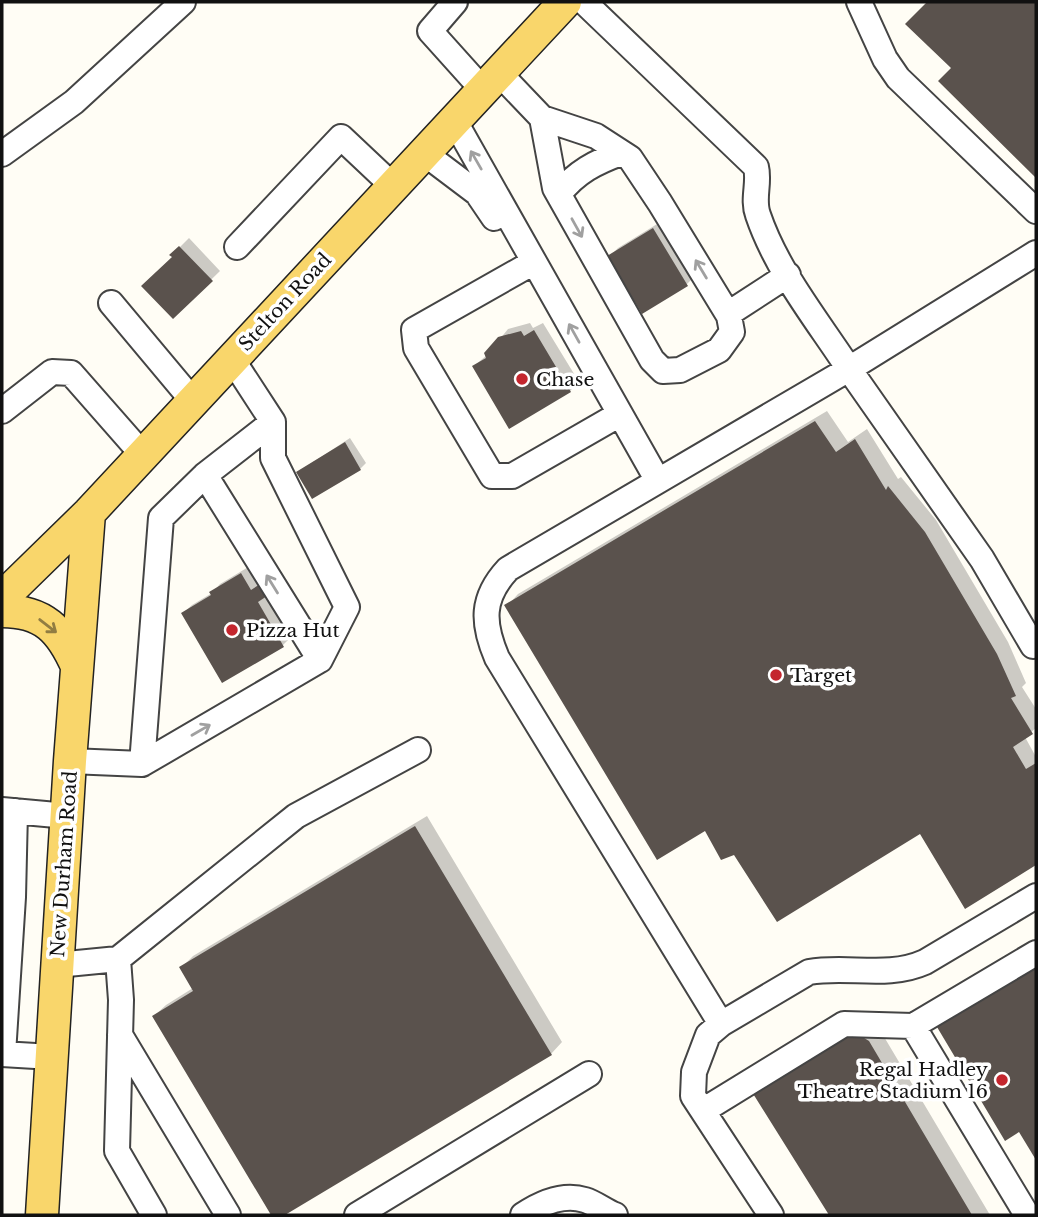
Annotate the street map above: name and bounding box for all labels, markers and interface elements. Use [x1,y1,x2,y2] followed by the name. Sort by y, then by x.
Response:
[469,150,482,171] one-way arrow
[570,217,584,237] one-way arrow
[234,248,336,356] street label: Stelton Road
[693,260,707,280] one-way arrow
[567,324,581,344] one-way arrow
[536,368,594,391] place label: Chase
[514,371,530,387] marker: Chase
[265,574,279,594] one-way arrow
[39,618,57,634] one-way arrow
[246,619,340,642] place label: Pizza Hut
[224,622,240,638] marker: Pizza Hut
[790,664,853,687] place label: Target
[768,667,784,683] marker: Target
[191,722,211,736] one-way arrow
[46,770,82,958] street label: New Durham Road
[797,1058,988,1103] place label: Regal Hadley Theatre Stadium 16
[994,1072,1010,1088] marker: Regal Hadley Theatre Stadium 16

